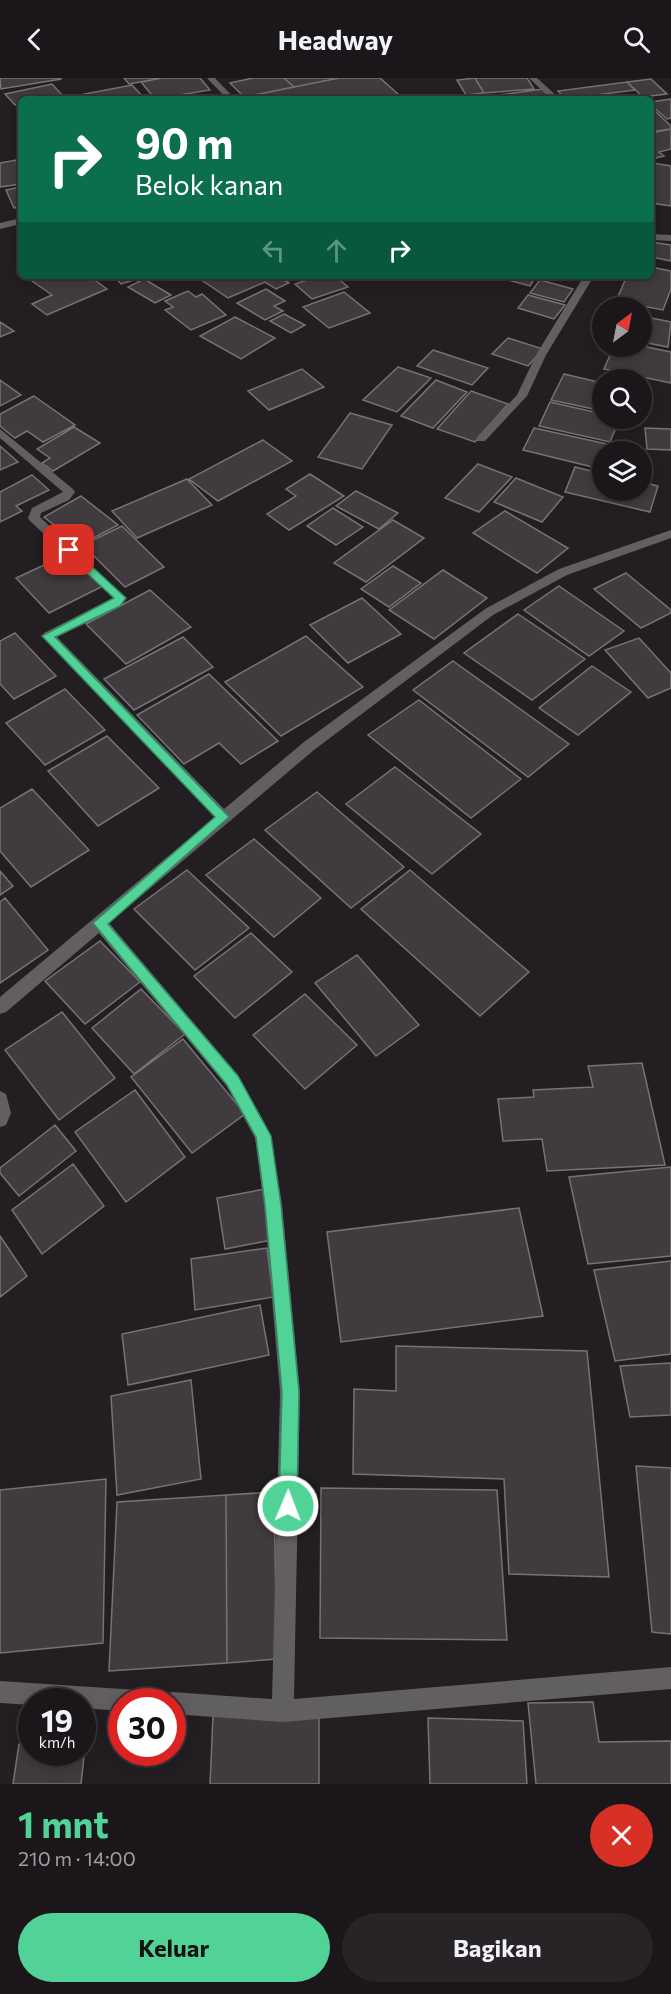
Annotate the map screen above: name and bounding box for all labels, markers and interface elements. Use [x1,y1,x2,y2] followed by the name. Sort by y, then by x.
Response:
[18,23,51,56] icon: back
[278,23,393,56] text: Headway
[620,23,653,56] icon: search
[135,116,234,168] text: 90 m
[36,120,114,198] icon: right
[135,168,283,201] text: Belok kanan
[257,234,290,267] icon: left
[320,234,353,267] icon: ahead
[383,234,416,267] icon: right
[592,297,652,357] north arrow
[592,297,652,501] map controls
[592,369,652,429] button: search
[592,441,652,501] button: layers
[43,524,94,575] pin
[52,533,85,566] icon: arrive
[256,1474,320,1538] position arrow
[108,1688,186,1766] speed limit sign: 30
[41,1701,73,1738] text: 19
[39,1733,75,1751] text: km/h
[18,1801,109,1845] text: 1 mnt
[590,1804,653,1867] button: close
[18,1846,136,1870] text: 210 m · 14:00
[18,1913,330,1982] button: Keluar
[342,1913,653,1982] button: Bagikan

